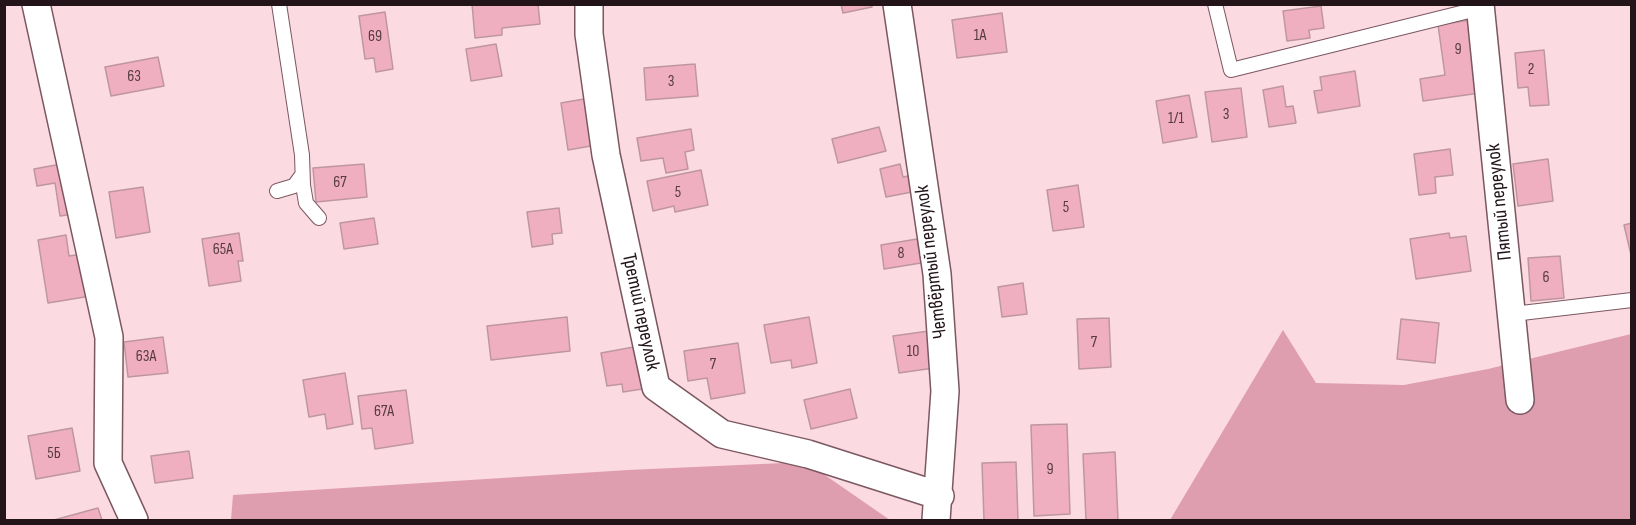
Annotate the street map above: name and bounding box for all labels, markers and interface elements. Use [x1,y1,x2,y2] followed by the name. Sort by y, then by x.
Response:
[974,26,986,46] house number: 1А
[368,27,382,47] house number: 69
[1454,40,1462,60] house number: 9
[1528,60,1534,80] house number: 2
[127,67,141,87] house number: 63
[668,72,674,92] house number: 3
[1223,105,1229,125] house number: 3
[1168,109,1184,129] house number: 1/1
[1482,142,1518,262] street label: Пятый переулок
[333,173,347,193] house number: 67
[675,183,681,203] house number: 5
[911,184,953,340] street label: Четвёртый переулок
[1063,198,1069,218] house number: 5
[213,240,233,260] house number: 65А
[897,244,905,264] house number: 8
[616,251,664,373] street label: Третий переулок
[1542,268,1550,288] house number: 6
[1091,333,1097,353] house number: 7
[907,342,919,362] house number: 10
[136,347,156,367] house number: 63А
[710,355,716,375] house number: 7
[374,402,394,422] house number: 67А
[47,444,61,464] house number: 5Б
[1046,460,1054,480] house number: 9

